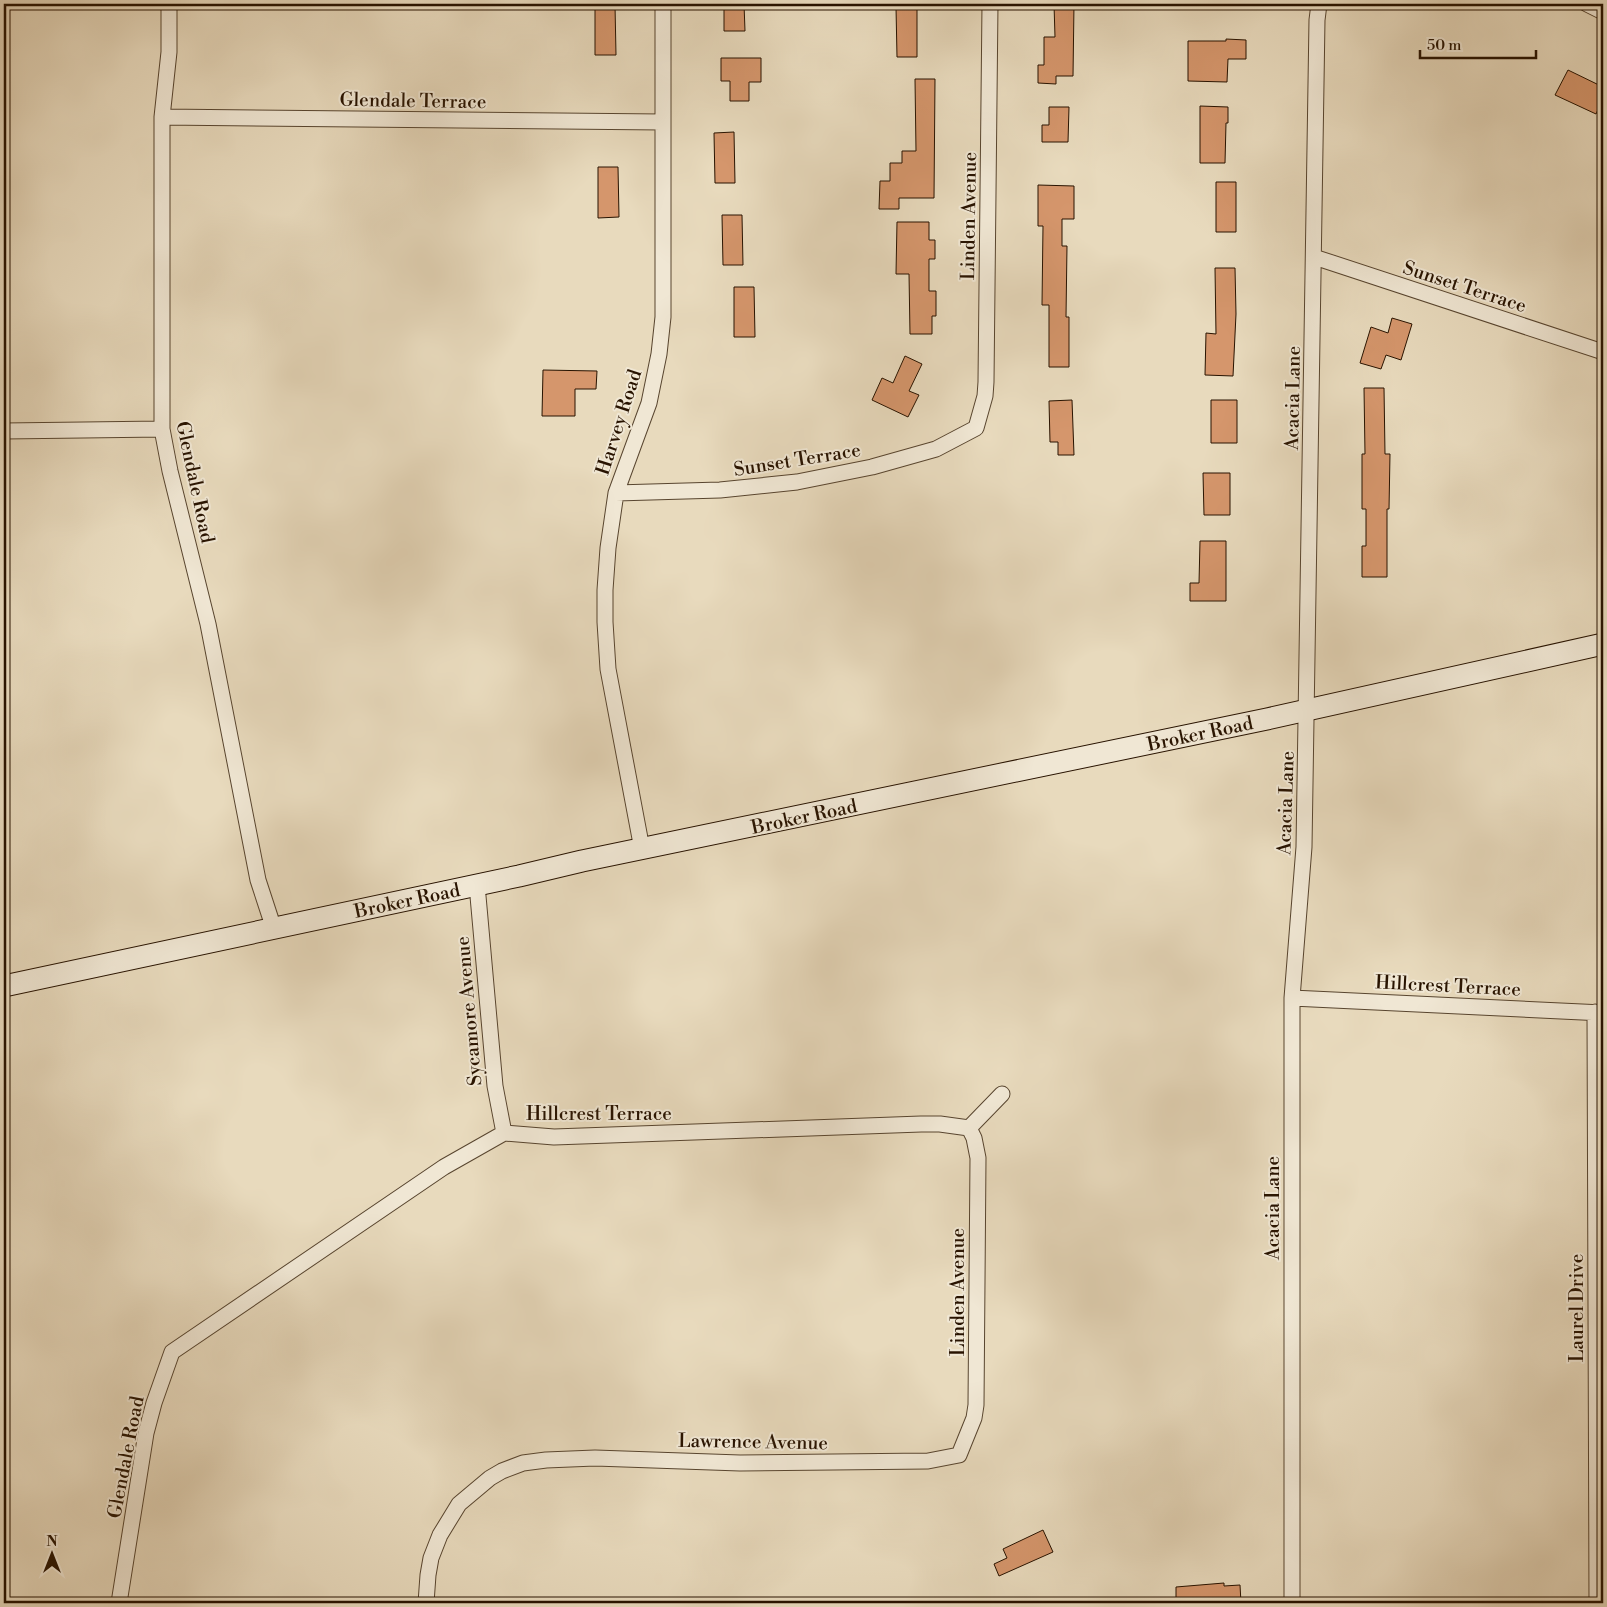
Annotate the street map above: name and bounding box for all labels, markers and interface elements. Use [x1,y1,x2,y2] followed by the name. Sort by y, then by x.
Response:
[1420,28,1536,60] scale bar
[1427,36,1461,55] text: 50 m
[339,88,487,114] street label: Glendale Terrace
[956,152,982,280] street label: Linden Avenue
[1400,256,1529,318] street label: Sunset Terrace
[1280,346,1306,451] street label: Acacia Lane
[591,366,647,478] street label: Harvey Road
[170,419,220,546] street label: Glendale Road
[732,438,862,482] street label: Sunset Terrace
[1144,711,1256,757] street label: Broker Road
[1272,751,1300,857] street label: Acacia Lane
[748,794,860,840] street label: Broker Road
[351,878,463,924] street label: Broker Road
[451,935,487,1087] street label: Sycamore Avenue
[1374,970,1521,1002] street label: Hillcrest Terrace
[526,1102,672,1126] street label: Hillcrest Terrace
[1261,1156,1285,1261] street label: Acacia Lane
[946,1228,970,1356] street label: Linden Avenue
[1565,1254,1589,1362] street label: Laurel Drive
[102,1394,150,1520] street label: Glendale Road
[678,1429,828,1455] street label: Lawrence Avenue
[28,1530,78,1580] north arrow
[46,1533,58,1551] text: N

